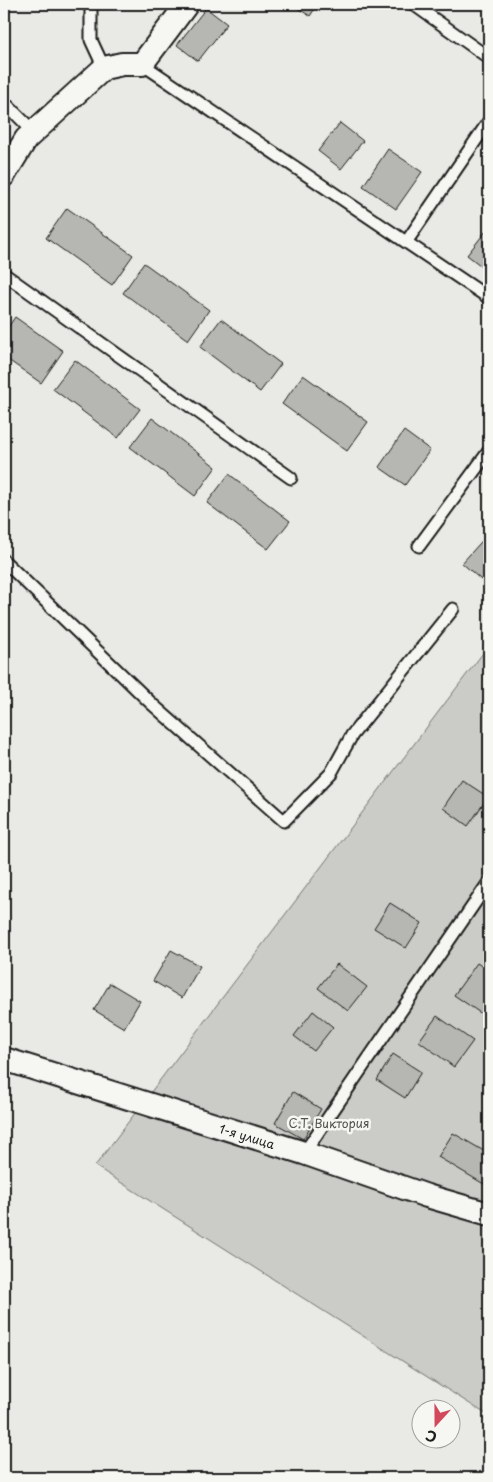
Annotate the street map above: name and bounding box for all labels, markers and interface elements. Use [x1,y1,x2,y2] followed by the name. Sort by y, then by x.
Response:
[289,1114,369,1132] park label: С.Т. Виктория
[217,1119,277,1153] street label: 1-я улица
[410,1400,460,1450] north arrow
[422,1425,440,1448] text: С

